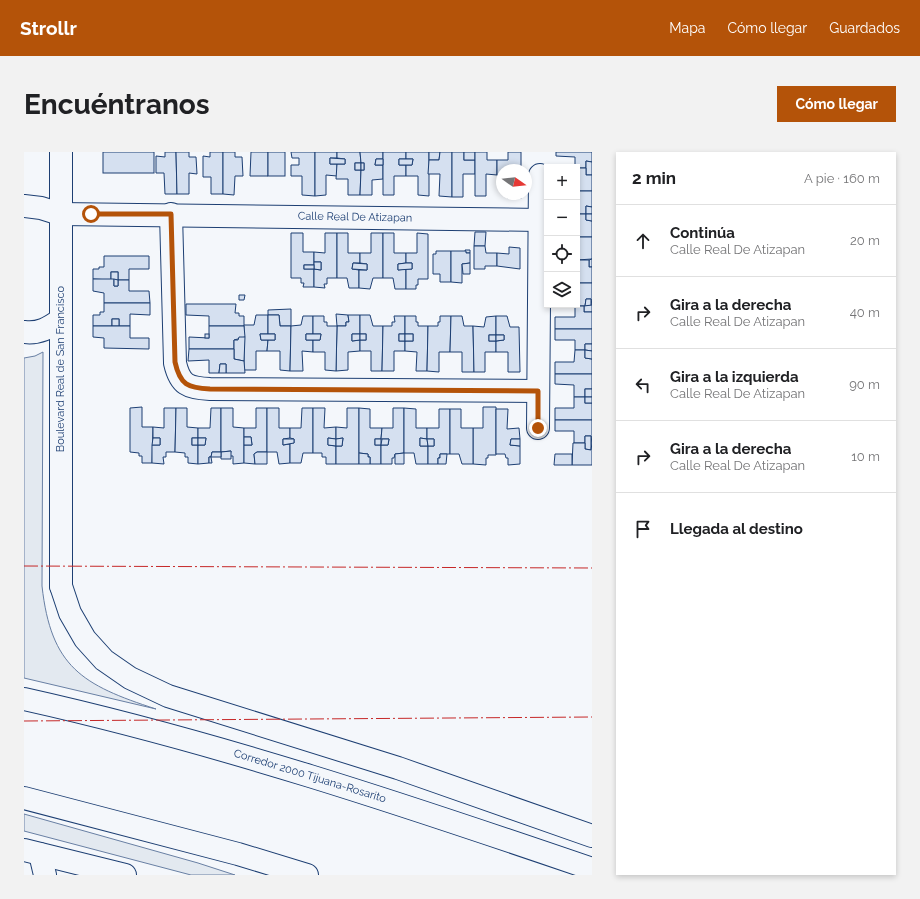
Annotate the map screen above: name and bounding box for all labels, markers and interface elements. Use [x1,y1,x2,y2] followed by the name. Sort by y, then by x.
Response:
[20,17,77,39] text: Strollr
[669,20,705,36] text: Mapa
[727,20,807,36] text: Cómo llegar
[829,20,900,36] text: Guardados
[777,86,896,122] button: Cómo llegar
[24,88,210,121] text: Encuéntranos
[496,164,532,200] north arrow
[544,164,580,308] map controls
[544,164,580,200] button: +
[632,168,676,188] text: 2 min
[804,171,880,186] text: A pie · 160 m
[544,200,580,236] button: −
[82,205,100,223] route start
[298,210,412,224] street label: Calle Real De Atizapan
[670,224,735,242] text: Continúa
[632,230,654,252] icon: ahead
[850,233,880,248] text: 20 m
[544,236,580,272] button: locate
[670,242,805,257] text: Calle Real De Atizapan
[544,272,580,308] button: layers
[54,285,67,452] street label: Boulevard Real de San Francisco
[670,296,791,314] text: Gira a la derecha
[632,302,654,324] icon: right
[850,305,880,320] text: 40 m
[670,314,805,329] text: Calle Real De Atizapan
[670,368,799,386] text: Gira a la izquierda
[632,374,654,396] icon: left
[849,377,880,392] text: 90 m
[670,386,805,401] text: Calle Real De Atizapan
[529,419,547,437] route end
[670,440,791,458] text: Gira a la derecha
[632,446,654,468] icon: right
[851,449,880,464] text: 10 m
[670,458,805,473] text: Calle Real De Atizapan
[632,518,654,540] icon: arrive
[670,520,803,538] text: Llegada al destino
[232,747,388,806] street label: Corredor 2000 Tijuana-Rosarito

